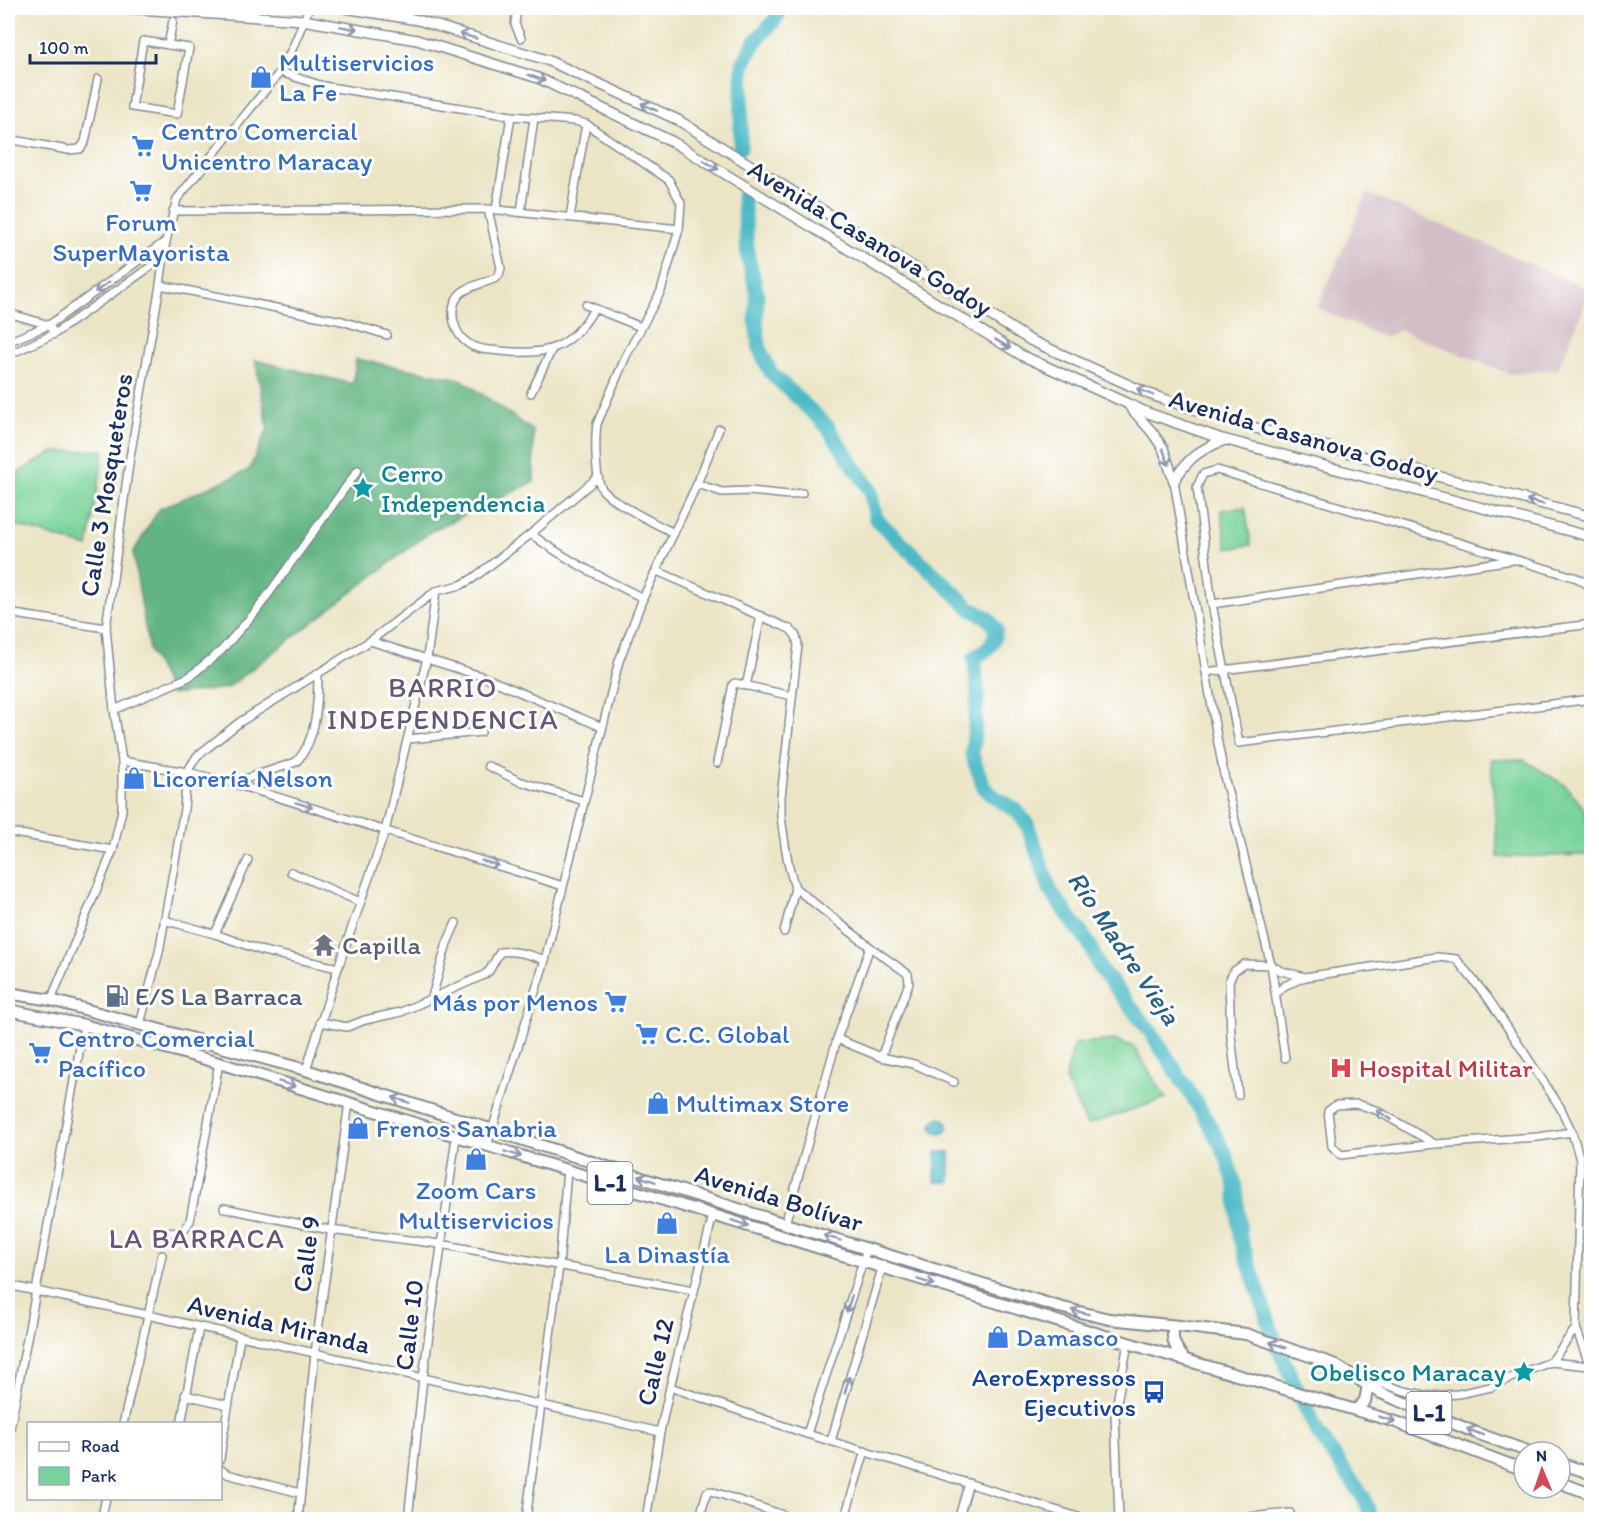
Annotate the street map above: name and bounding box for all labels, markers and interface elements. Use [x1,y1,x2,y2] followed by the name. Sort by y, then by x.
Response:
[338,23,358,34] one-way arrow
[30,27,156,65] scale bar
[459,30,478,41] one-way arrow
[39,37,89,59] text: 100 m
[279,46,434,108] place label: Multiservicios La Fe
[248,64,274,90] shop icon: Multiservicios La Fe
[527,74,546,85] one-way arrow
[641,101,659,113] one-way arrow
[161,115,372,177] place label: Centro Comercial Unicentro Maracay
[130,133,156,159] supermarket icon: Centro Comercial Unicentro Maracay
[742,153,998,323] street label: Avenida Casanova Godoy
[702,160,719,172] one-way arrow
[128,178,154,204] supermarket icon: Forum SuperMayorista
[53,206,230,268] place label: Forum SuperMayorista
[94,281,110,293] one-way arrow
[994,338,1011,350] one-way arrow
[73,371,139,599] street label: Calle 3 Mosqueteros
[1166,382,1442,490] street label: Avenida Casanova Godoy
[1137,386,1155,397] one-way arrow
[1162,447,1173,465] one-way arrow
[381,457,546,519] place label: Cerro Independencia
[350,475,376,501] place icon: Cerro Independencia
[1526,496,1545,507] one-way arrow
[327,670,559,736] district label: BARRIO INDEPENDENCIA
[152,762,333,794] place label: Licorería Nelson
[121,765,147,791] shop icon: Licorería Nelson
[294,800,313,811] one-way arrow
[480,858,499,869] one-way arrow
[1061,864,1189,1032] water label: Río Madre Vieja
[342,929,421,961] place label: Capilla
[311,932,337,958] temple icon: Capilla
[135,980,303,1012] place label: E/S La Barraca
[104,983,130,1009] fuel station icon: E/S La Barraca
[432,986,598,1018] place label: Más por Menos
[603,989,629,1015] supermarket icon: Más por Menos
[665,1018,789,1050] place label: C.C. Global
[634,1021,660,1047] supermarket icon: C.C. Global
[58,1022,255,1084] place label: Centro Comercial Pacífico
[27,1040,53,1066] supermarket icon: Centro Comercial Pacífico
[1359,1052,1533,1084] place label: Hospital Militar
[1328,1055,1354,1081] hospital icon: Hospital Militar
[277,1079,296,1090] one-way arrow
[676,1087,849,1119] place label: Multimax Store
[645,1090,671,1116] shop icon: Multimax Store
[392,1094,411,1105] one-way arrow
[1376,1109,1393,1121] one-way arrow
[376,1112,557,1144] place label: Frenos Sanabria
[345,1115,371,1141] shop icon: Frenos Sanabria
[463,1146,489,1172] shop icon: Zoom Cars Multiservicios
[504,1149,523,1160] one-way arrow
[691,1157,868,1239] street label: Avenida Bolívar
[588,1162,632,1204] road number: L-1
[638,1173,657,1184] one-way arrow
[398,1174,554,1236] place label: Zoom Cars Multiservicios
[654,1210,680,1236] shop icon: La Dinastía
[285,1214,327,1294] street label: Calle 9
[730,1219,749,1230] one-way arrow
[109,1221,285,1255] district label: LA BARRACA
[823,1232,842,1243] one-way arrow
[604,1238,730,1270] place label: La Dinastía
[916,1277,935,1288] one-way arrow
[388,1278,430,1372] street label: Calle 10
[185,1287,374,1361] street label: Avenida Miranda
[843,1294,854,1313] one-way arrow
[1070,1306,1089,1318] one-way arrow
[629,1315,681,1409] street label: Calle 12
[1016,1321,1118,1353] place label: Damasco
[985,1324,1011,1350] shop icon: Damasco
[1269,1339,1287,1350] one-way arrow
[1310,1356,1506,1388] place label: Obelisco Maracay
[1511,1359,1537,1385] place icon: Obelisco Maracay
[972,1361,1136,1423] place label: AeroExpressos Ejecutivos
[842,1376,853,1395] one-way arrow
[1141,1379,1167,1405] bus stop icon: AeroExpressos Ejecutivos
[1406,1392,1452,1434] road number: L-1
[1377,1414,1396,1425] one-way arrow
[27,1422,222,1500] legend
[1467,1426,1485,1437] one-way arrow
[81,1435,120,1457] text: Road
[1512,1440,1572,1500] north arrow
[1536,1446,1547,1465] text: N
[81,1465,116,1487] text: Park

